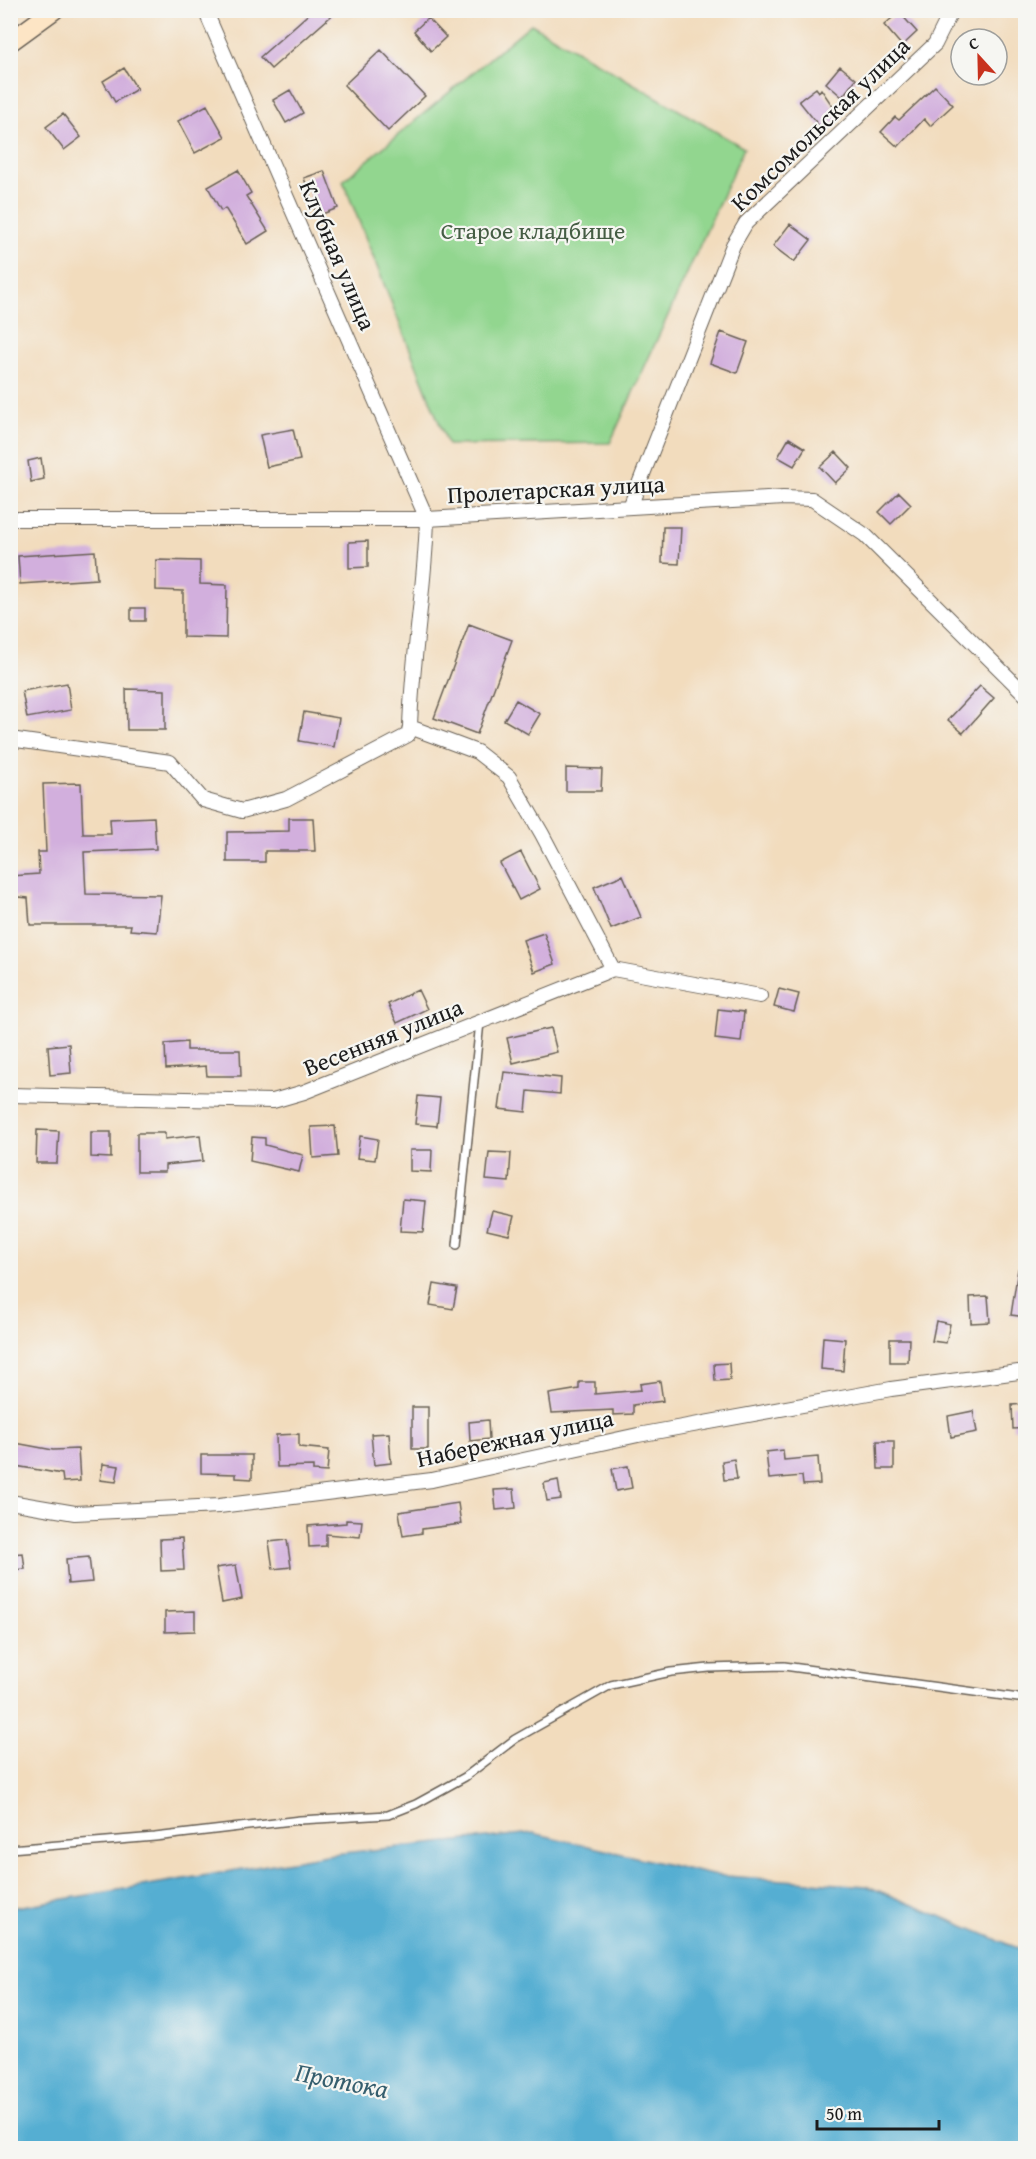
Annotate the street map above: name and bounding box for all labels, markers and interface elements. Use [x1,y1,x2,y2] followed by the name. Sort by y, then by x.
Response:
[949,27,1009,87] north arrow
[722,28,918,219] street label: Комсомольская улица
[965,30,982,56] text: С
[291,175,386,336] street label: Клубная улица
[441,213,625,248] park label: Старое кладбище
[446,466,666,512] street label: Пролетарская улица
[298,989,468,1085] street label: Весенняя улица
[413,1400,617,1476] street label: Набережная улица
[292,2052,392,2108] water label: Протока
[817,2093,938,2131] scale bar
[826,2100,862,2127] text: 50 m

